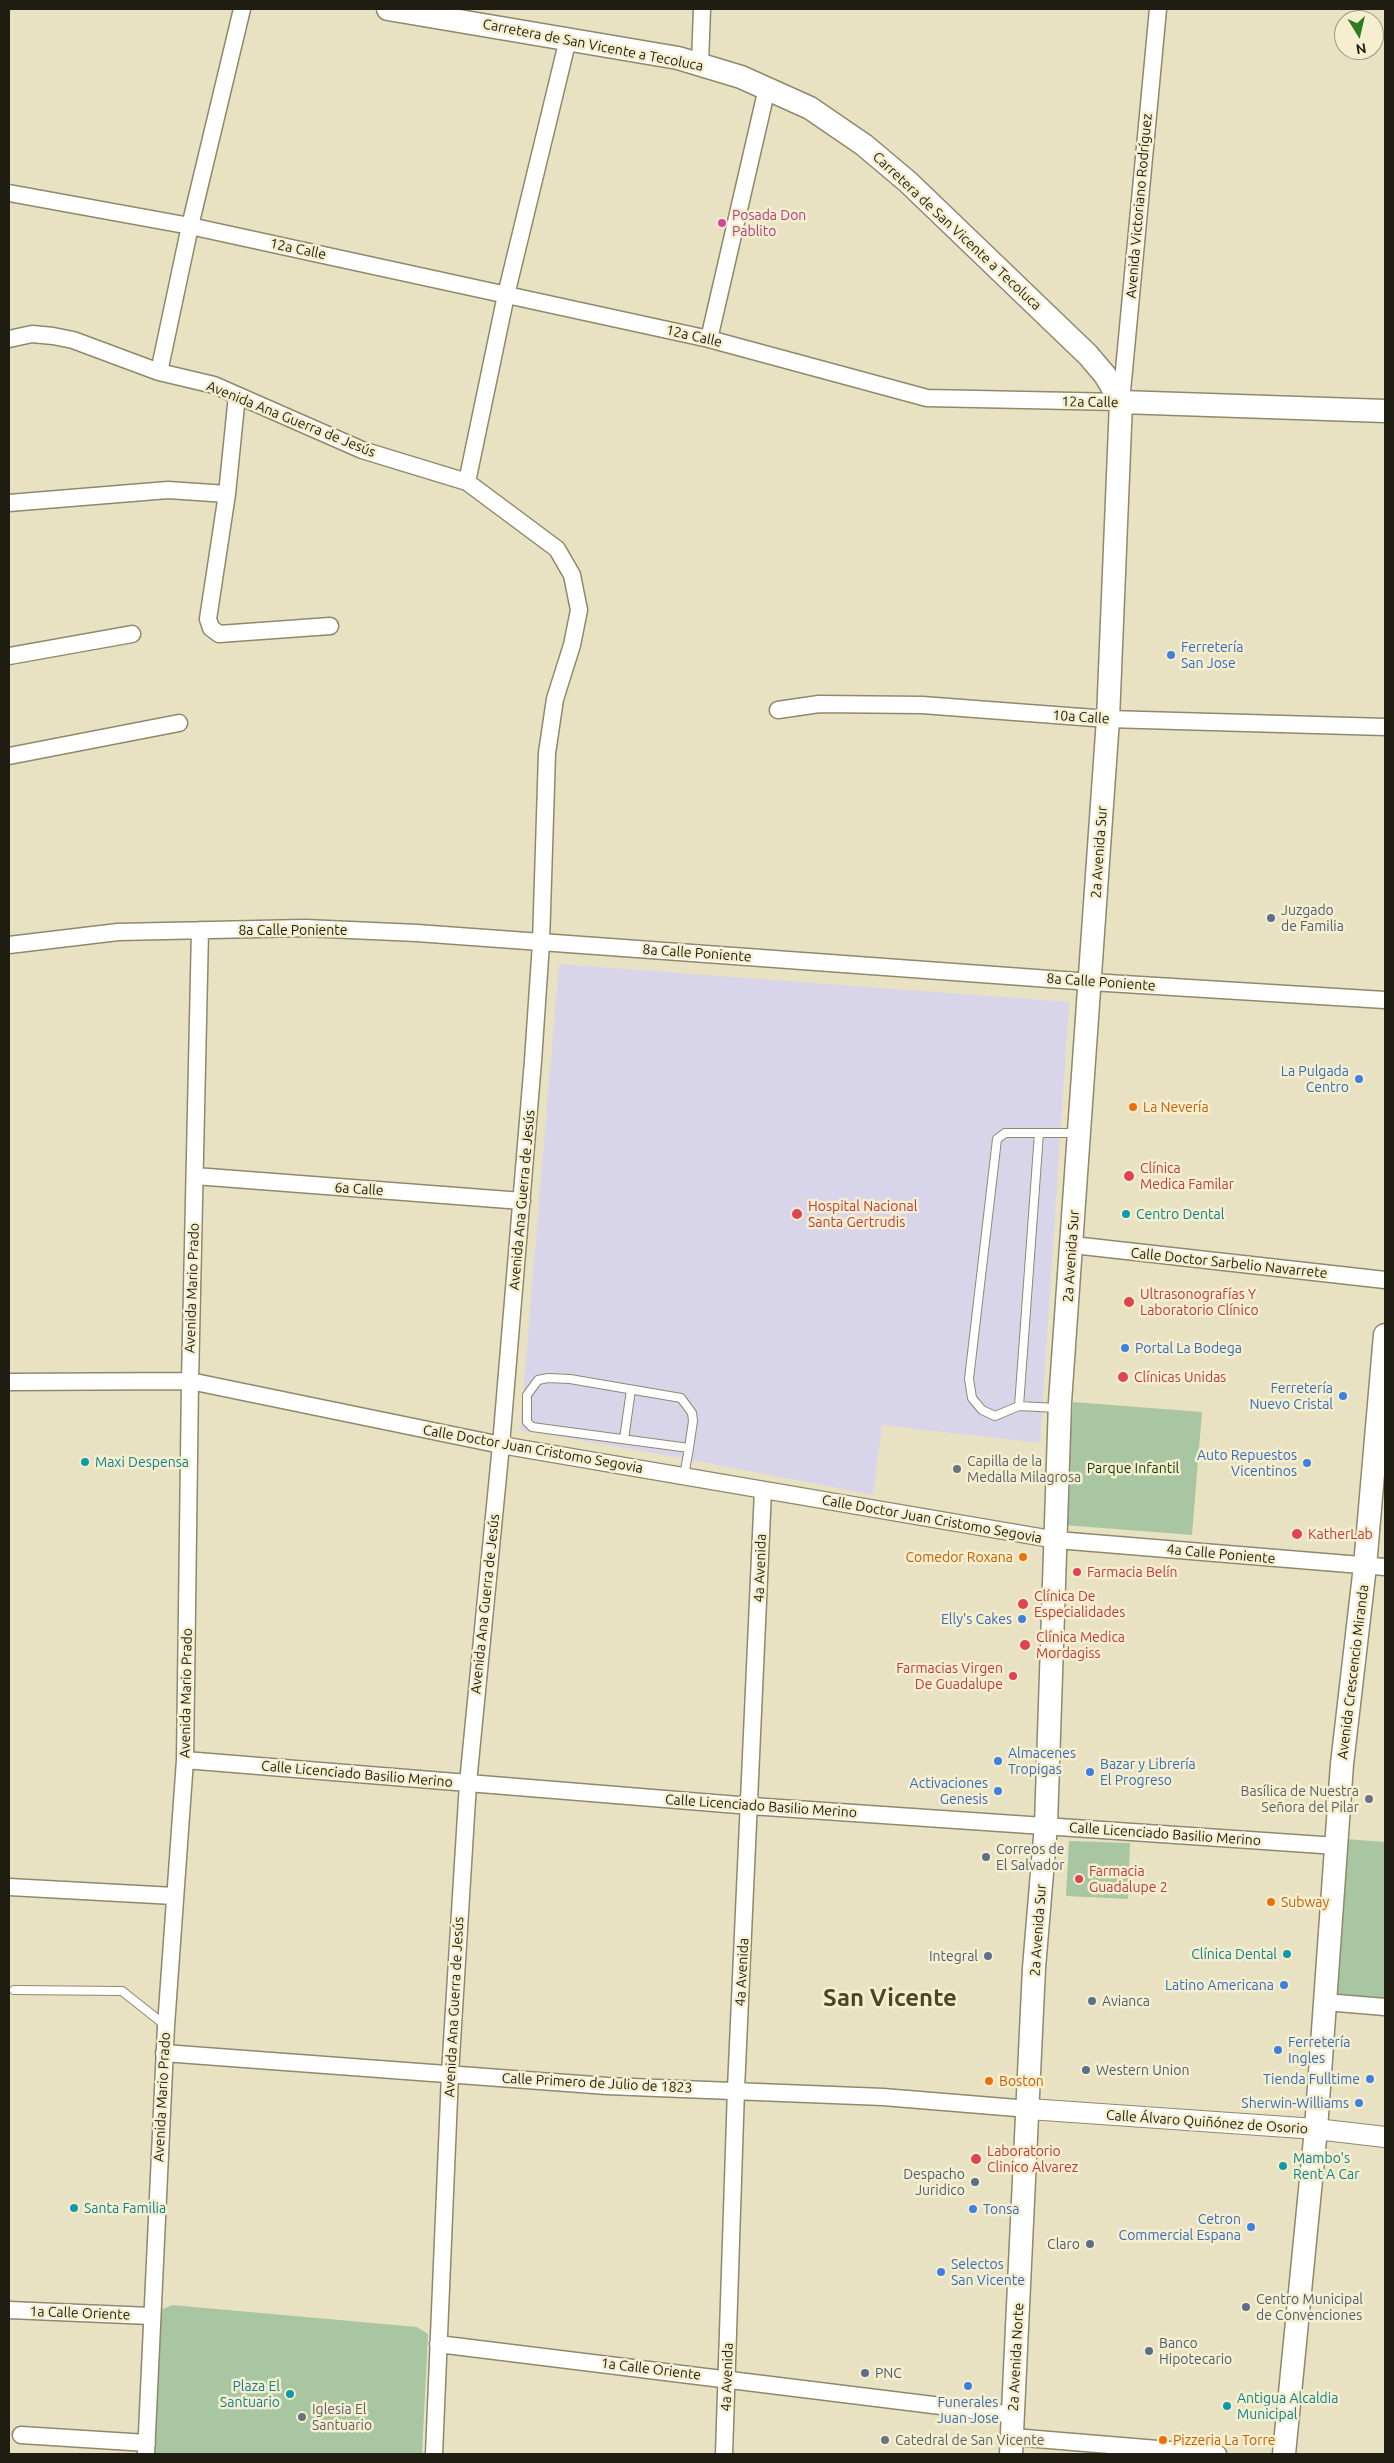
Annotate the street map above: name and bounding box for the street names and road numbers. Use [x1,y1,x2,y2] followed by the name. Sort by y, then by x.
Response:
[481,15,705,75] street label: Carretera de San Vicente a Tecoluca
[1123,113,1155,299] street label: Avenida Victoriano Rodríguez
[869,148,1045,314] street label: Carretera de San Vicente a Tecoluca
[268,235,328,263] street label: 12a Calle
[664,321,724,351] street label: 12a Calle
[204,377,378,461] street label: Avenida Ana Guerra de Jesús
[1061,393,1119,411] street label: 12a Calle
[1052,707,1110,727] street label: 10a Calle
[1087,805,1111,899] street label: 2a Avenida Sur
[238,922,348,938] street label: 8a Calle Poniente
[642,941,752,965] street label: 8a Calle Poniente
[1046,970,1156,994] street label: 8a Calle Poniente
[506,1109,538,1291] street label: Avenida Ana Guerra de Jesús
[334,1179,384,1199] street label: 6a Calle
[1059,1209,1083,1303] street label: 2a Avenida Sur
[181,1223,203,1353] street label: Avenida Mario Prado
[1130,1244,1328,1282] street label: Calle Doctor Sarbelio Navarrete
[422,1421,644,1477] street label: Calle Doctor Juan Cristomo Segovia
[821,1491,1043,1547] street label: Calle Doctor Juan Cristomo Segovia
[467,1513,503,1695] street label: Avenida Ana Guerra de Jesús
[750,1533,770,1603] street label: 4a Avenida
[1166,1541,1276,1567] street label: 4a Calle Poniente
[1334,1584,1372,1760] street label: Avenida Crescencio Miranda
[176,1628,196,1758] street label: Avenida Mario Prado
[260,1757,454,1791] street label: Calle Licenciado Basilio Merino
[665,1791,857,1821] street label: Calle Licenciado Basilio Merino
[1069,1819,1261,1849] street label: Calle Licenciado Basilio Merino
[1026,1883,1050,1977] street label: 2a Avenida Sur
[441,1916,467,2098] street label: Avenida Ana Guerra de Jesús
[732,1937,752,2007] street label: 4a Avenida
[150,2032,174,2162] street label: Avenida Mario Prado
[501,2070,693,2096] street label: Calle Primero de Julio de 1823
[1105,2107,1309,2137] street label: Calle Álvaro Quiñónez de Osorio
[1005,2302,1027,2412] street label: 2a Avenida Norte
[29,2303,131,2323] street label: 1a Calle Oriente
[717,2342,737,2412] street label: 4a Avenida
[600,2355,702,2383] street label: 1a Calle Oriente

